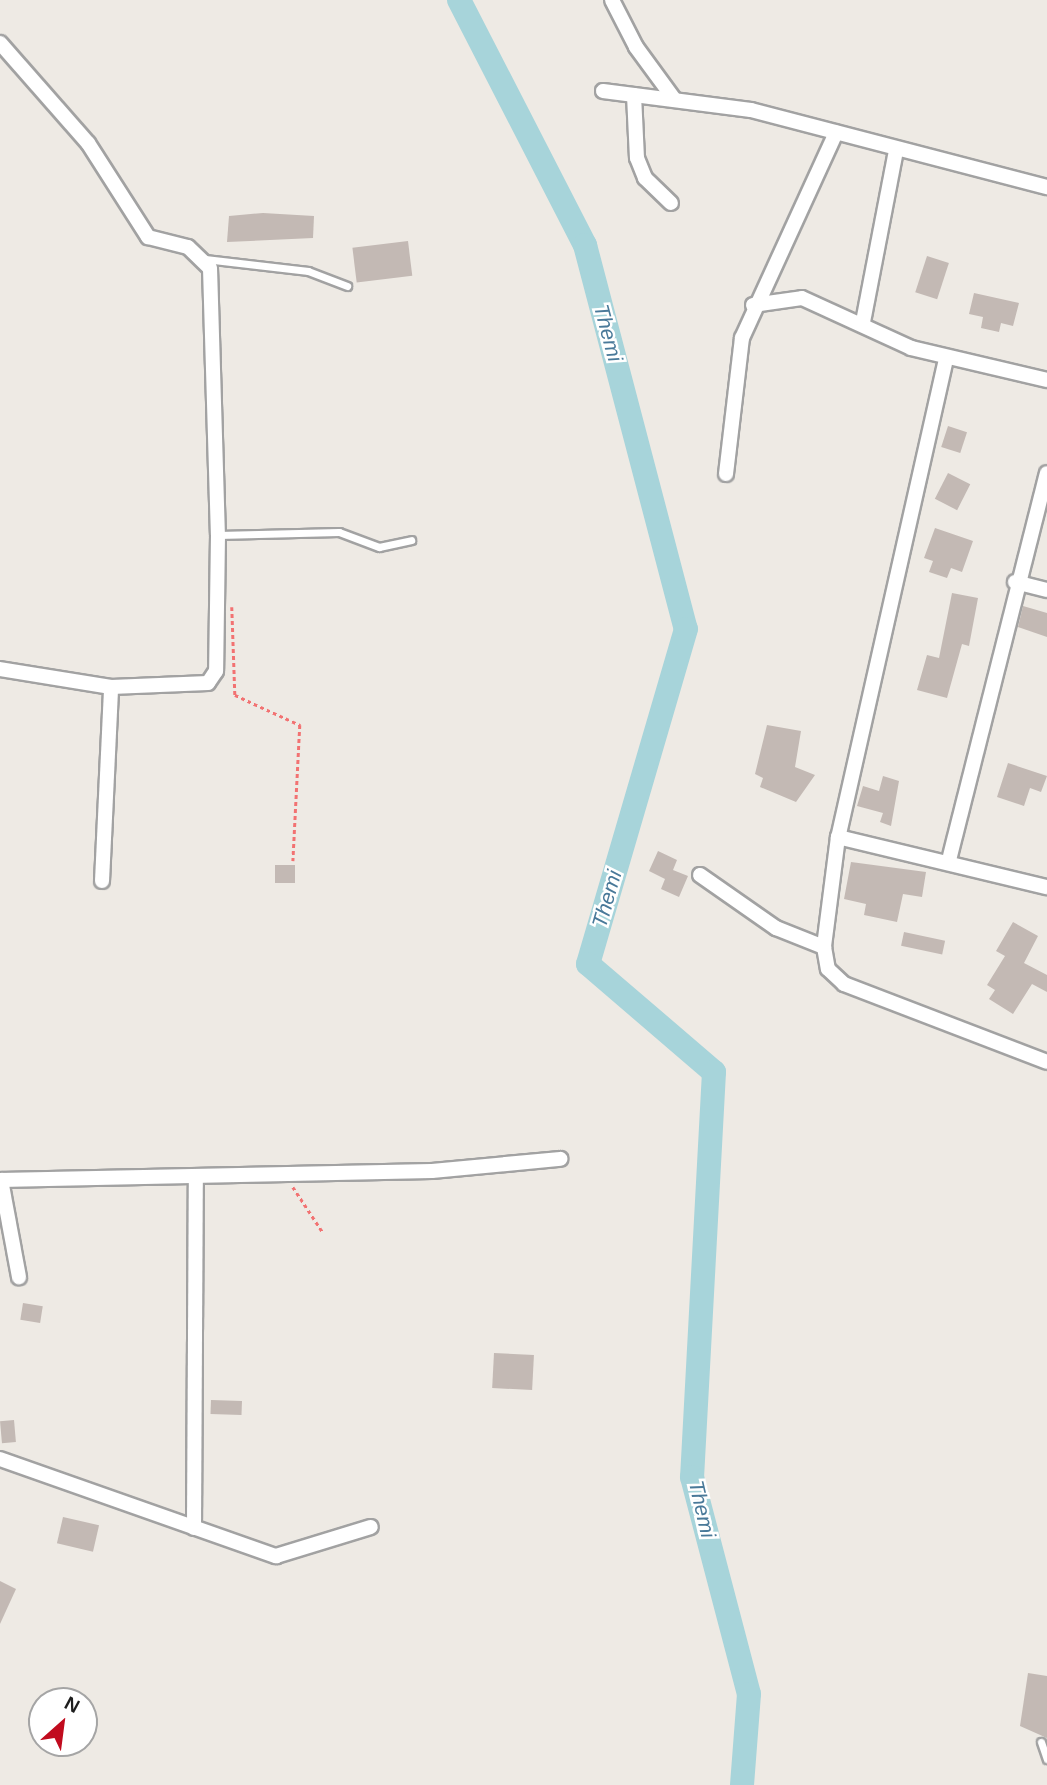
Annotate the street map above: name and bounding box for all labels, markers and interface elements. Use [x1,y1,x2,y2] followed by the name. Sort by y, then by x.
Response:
[588,302,628,364] water label: Themi
[587,867,627,931] water label: Themi
[683,1478,721,1540] water label: Themi
[28,1687,98,1757] north arrow
[61,1692,83,1717] text: N

